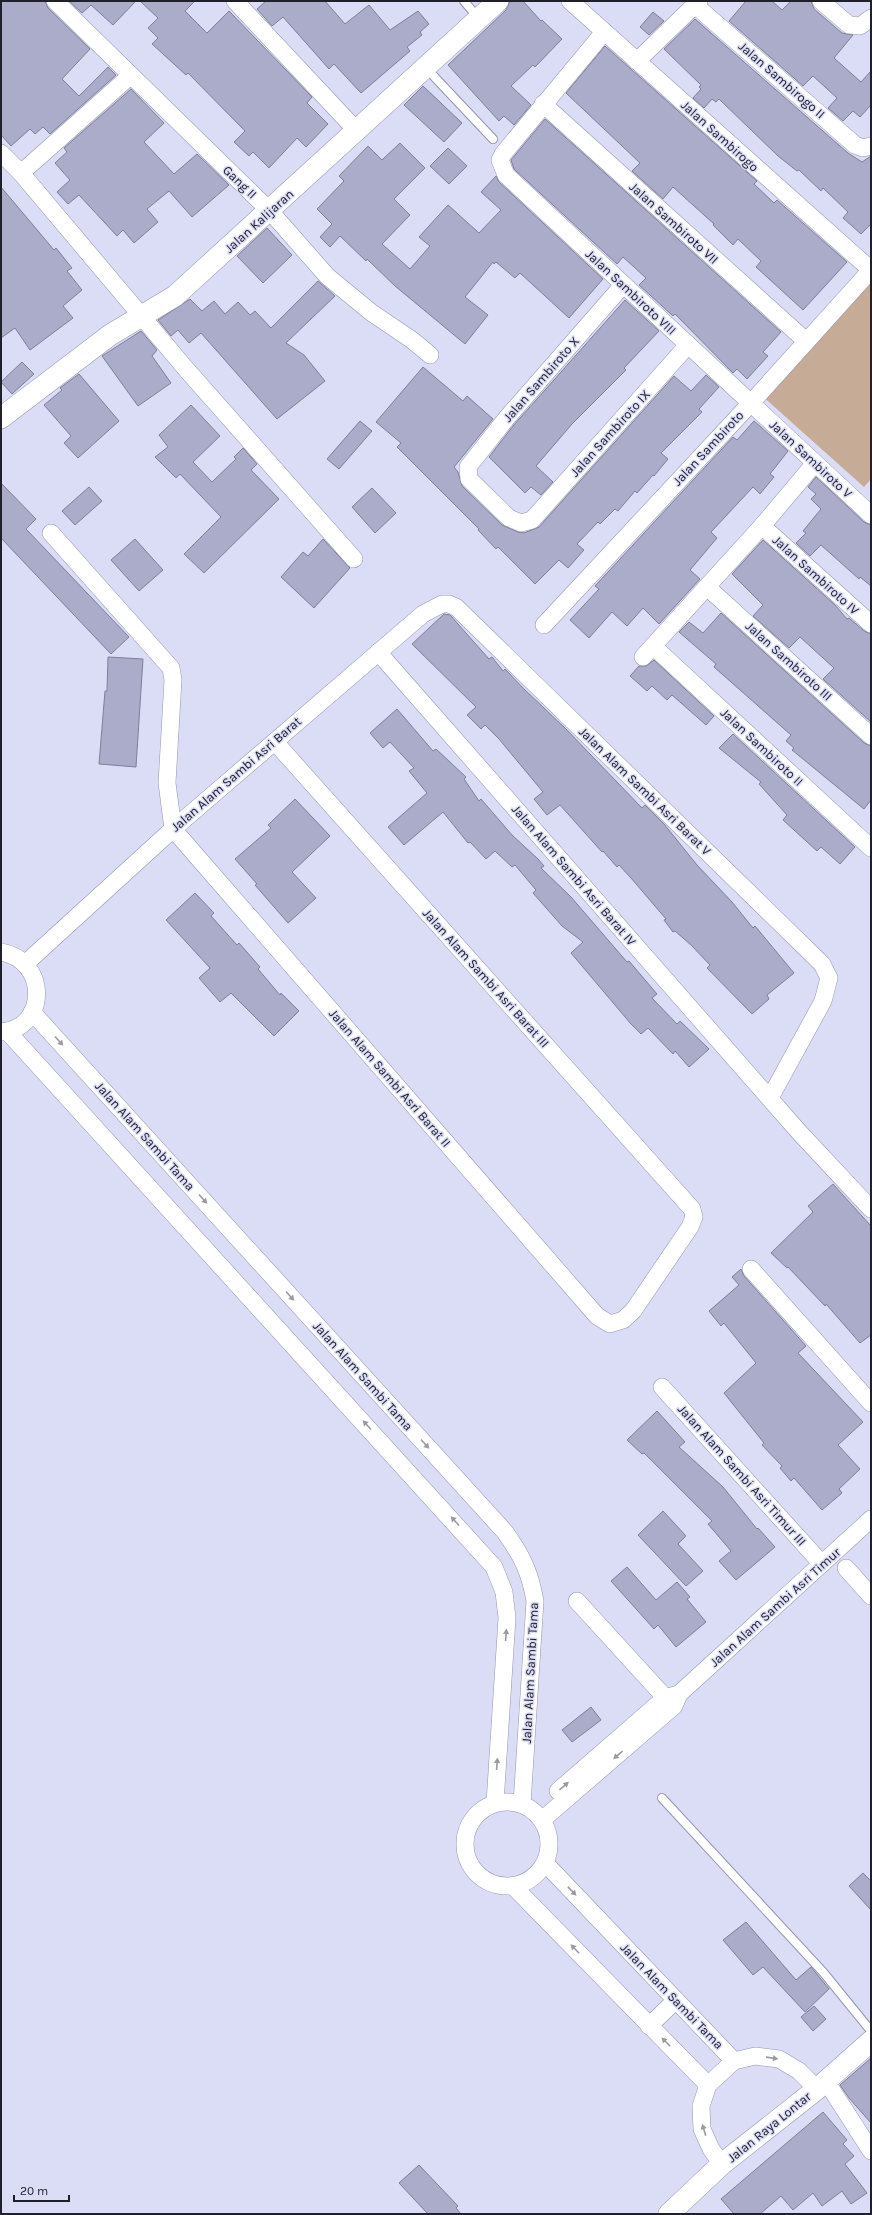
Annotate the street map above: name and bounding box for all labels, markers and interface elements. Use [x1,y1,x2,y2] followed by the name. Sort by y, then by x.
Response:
[736,38,828,122] street label: Jalan Sambirogo II
[678,97,762,175] street label: Jalan Sambirogo
[220,162,260,202] street label: Gang II
[626,179,722,267] street label: Jalan Sambiroto VII
[221,186,297,256] street label: Jalan Kalijaran
[583,246,679,338] street label: Jalan Sambiroto VIII
[500,333,582,425] street label: Jalan Sambiroto X
[567,386,653,480] street label: Jalan Sambiroto IX
[670,408,746,488] street label: Jalan Sambiroto
[767,417,856,501] street label: Jalan Sambiroto V
[770,532,863,618] street label: Jalan Sambiroto IV
[743,618,835,704] street label: Jalan Sambiroto III
[718,705,806,789] street label: Jalan Sambiroto II
[168,713,304,835] street label: Jalan Alam Sambi Asri Barat
[576,724,715,859] street label: Jalan Alam Sambi Asri Barat V
[509,802,640,949] street label: Jalan Alam Sambi Asri Barat IV
[420,906,552,1050] street label: Jalan Alam Sambi Asri Barat III
[326,1006,454,1150] street label: Jalan Alam Sambi Asri Barat II
[54,1036,63,1046] one-way arrow
[92,1078,198,1194] street label: Jalan Alam Sambi Tama
[198,1194,207,1204] one-way arrow
[285,1291,294,1300] one-way arrow
[310,1318,416,1434] street label: Jalan Alam Sambi Tama
[675,1401,809,1549] street label: Jalan Alam Sambi Asri Timur III
[362,1420,372,1430] one-way arrow
[420,1438,429,1449] one-way arrow
[450,1516,459,1526] one-way arrow
[707,1544,844,1670] street label: Jalan Alam Sambi Asri Timur
[519,1602,541,1744] street label: Jalan Alam Sambi Tama
[503,1628,509,1641] one-way arrow
[613,1750,623,1759] one-way arrow
[494,1758,501,1770] one-way arrow
[558,1781,569,1790] one-way arrow
[567,1886,577,1896] one-way arrow
[618,1940,726,2052] street label: Jalan Alam Sambi Tama
[570,1944,579,1954] one-way arrow
[661,2037,671,2047] one-way arrow
[766,2055,779,2061] one-way arrow
[724,2088,814,2165] street label: Jalan Raya Lontar
[701,2124,707,2136] one-way arrow
[14,2177,69,2203] scale bar
[20,2184,48,2198] text: 20 m

